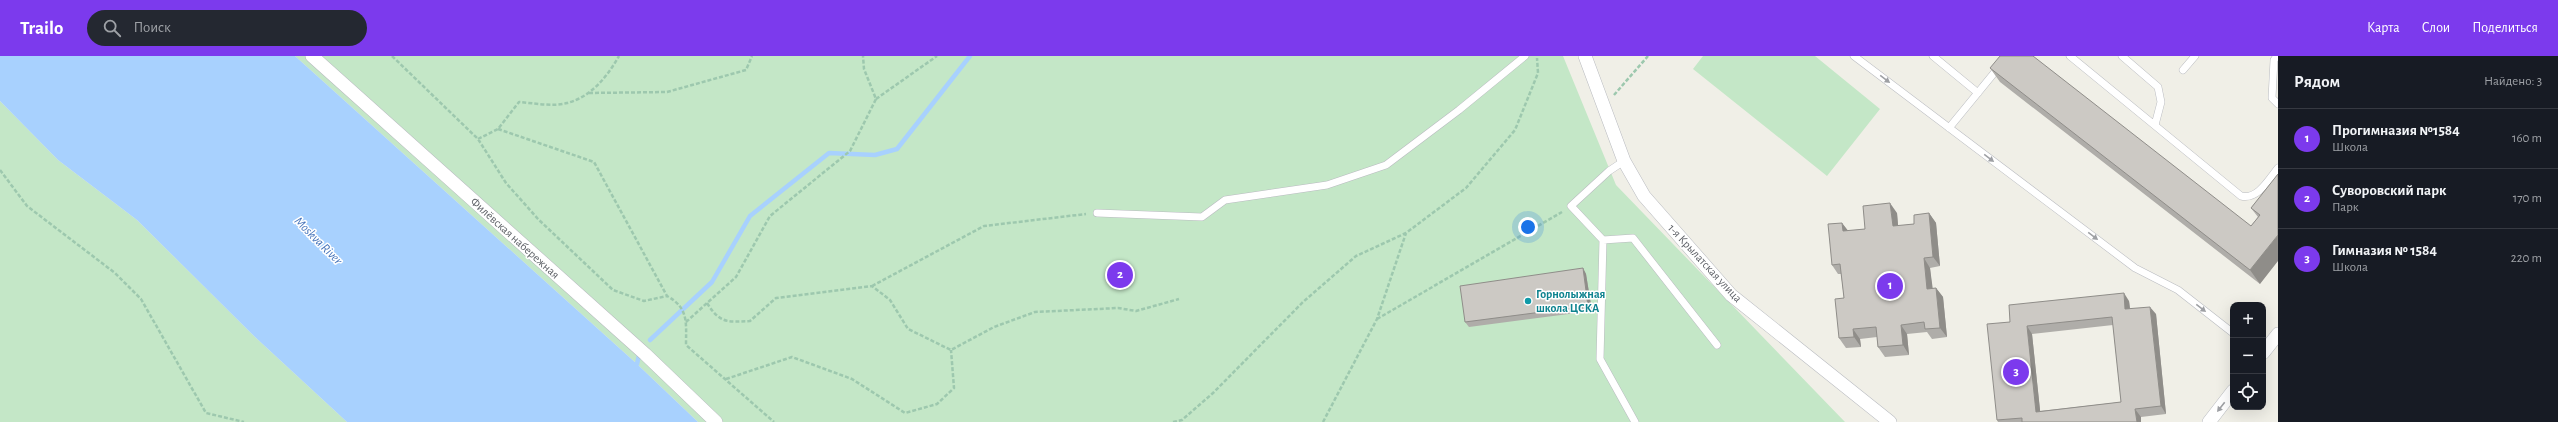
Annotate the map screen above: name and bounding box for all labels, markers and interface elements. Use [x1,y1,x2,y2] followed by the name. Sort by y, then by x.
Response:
[87,10,367,46] search box
[101,17,123,39] icon: search
[20,19,63,38] text: Trailo
[133,20,171,35] text: Поиск
[2367,21,2400,35] text: Карта
[2422,21,2450,35] text: Слои
[2472,21,2538,35] text: Поделиться
[2294,73,2340,90] text: Рядом
[1880,75,1891,84] one-way arrow
[2484,75,2542,88] text: Найдено: 3
[2332,123,2460,138] text: Прогимназия №1584
[2305,132,2309,145] text: 1
[2512,132,2542,145] text: 160 m
[2332,141,2368,154] text: Школа
[1984,153,1995,162] one-way arrow
[2332,183,2446,198] text: Суворовский парк
[2304,192,2310,205] text: 2
[2513,192,2542,205] text: 170 m
[468,195,562,281] street label: Филёвская набережная
[2332,201,2359,214] text: Парк
[292,215,345,268] water label: Moskva River
[1518,217,1538,237] your location
[1665,222,1745,305] street label: 1-я Крылатская улица
[2087,232,2098,240] one-way arrow
[2332,243,2437,258] text: Гимназия № 1584
[2304,252,2310,265] text: 3
[2511,252,2542,265] text: 220 m
[1107,260,1133,290] pin: 2
[2332,261,2368,274] text: Школа
[1877,271,1903,301] pin: 1
[1536,288,1606,314] place label: Горнолыжная школа ЦСКА
[1523,296,1533,306] marker: Горнолыжная школа ЦСКА
[2230,302,2266,410] map controls
[2230,302,2266,338] button: +
[2195,303,2206,312] one-way arrow
[2230,338,2266,374] button: −
[2003,357,2029,387] pin: 3
[2230,374,2266,410] button: locate
[2217,401,2225,412] one-way arrow

